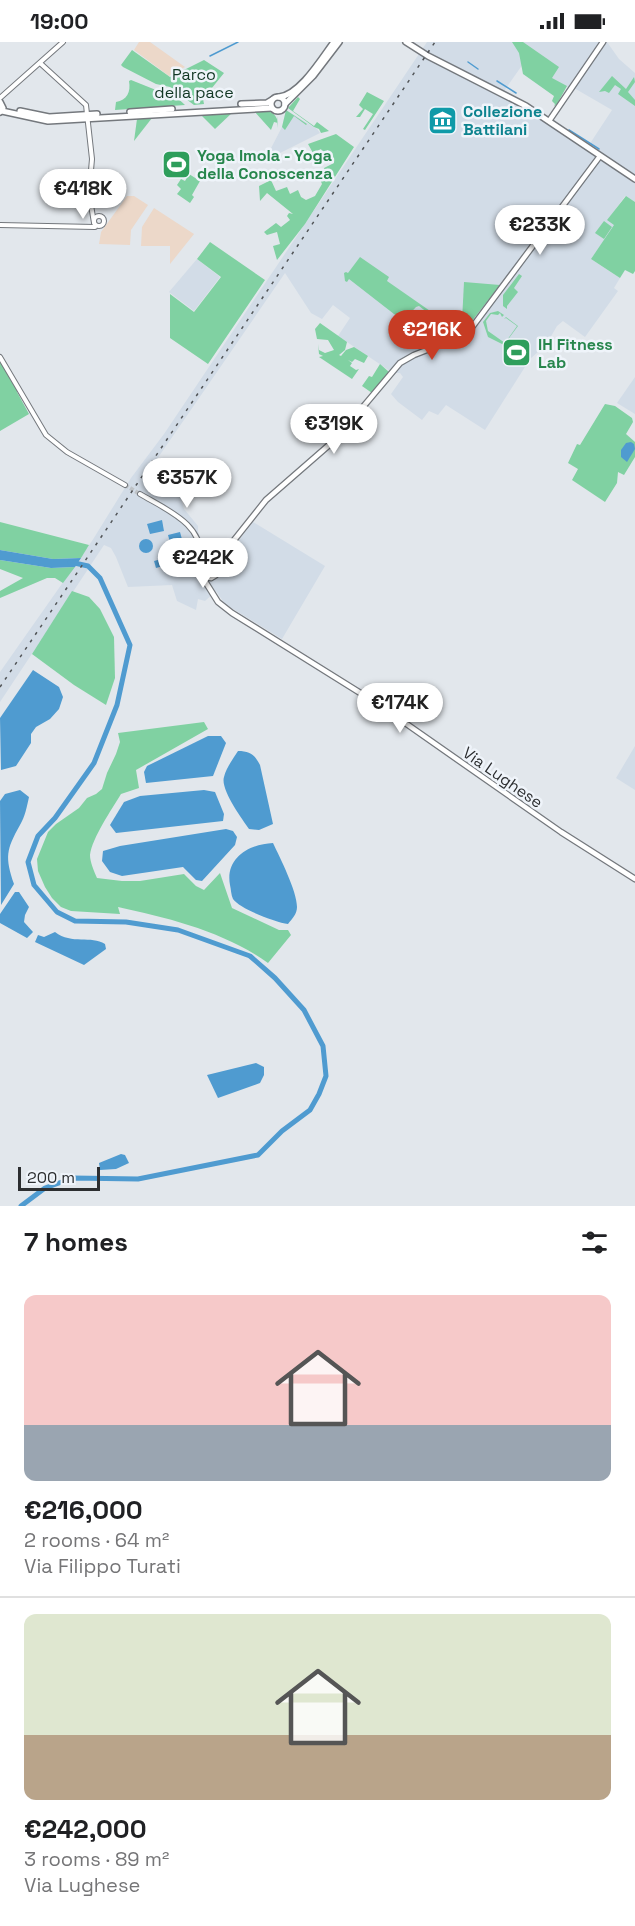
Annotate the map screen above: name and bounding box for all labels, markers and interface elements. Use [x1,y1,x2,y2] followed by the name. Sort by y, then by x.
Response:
[30,7,89,35] text: 19:00
[154,64,234,103] park label: Parco della pace
[463,101,542,140] place label: Collezione Battilani
[426,104,458,136] museum icon: Collezione Battilani
[197,145,332,184] place label: Yoga Imola - Yoga della Conoscenza
[160,148,192,180] sports icon: Yoga Imola - Yoga della Conoscenza
[41,169,125,220] pin: €418K
[53,175,113,201] text: €418K
[498,205,582,256] pin: €233K
[509,211,571,237] text: €233K
[390,310,474,361] pin: €216K
[402,316,462,342] text: €216K
[538,334,613,373] place label: IH Fitness Lab
[501,337,533,369] sports icon: IH Fitness Lab
[292,404,376,455] pin: €319K
[304,410,364,436] text: €319K
[145,458,229,509] pin: €357K
[156,464,218,490] text: €357K
[161,538,245,589] pin: €242K
[172,544,234,570] text: €242K
[358,683,442,734] pin: €174K
[371,689,429,715] text: €174K
[459,742,547,813] street label: Via Lughese
[18,1164,100,1192] scale bar
[27,1167,75,1188] text: 200 m
[24,1225,128,1259] text: 7 homes
[578,1226,611,1259] icon: filters
[264,1334,372,1442] icon: home
[24,1493,143,1527] text: €216,000
[24,1527,169,1553] text: 2 rooms · 64 m²
[24,1553,181,1579] text: Via Filippo Turati
[264,1653,372,1761] icon: home
[24,1812,147,1846] text: €242,000
[24,1846,169,1872] text: 3 rooms · 89 m²
[24,1872,140,1898] text: Via Lughese

